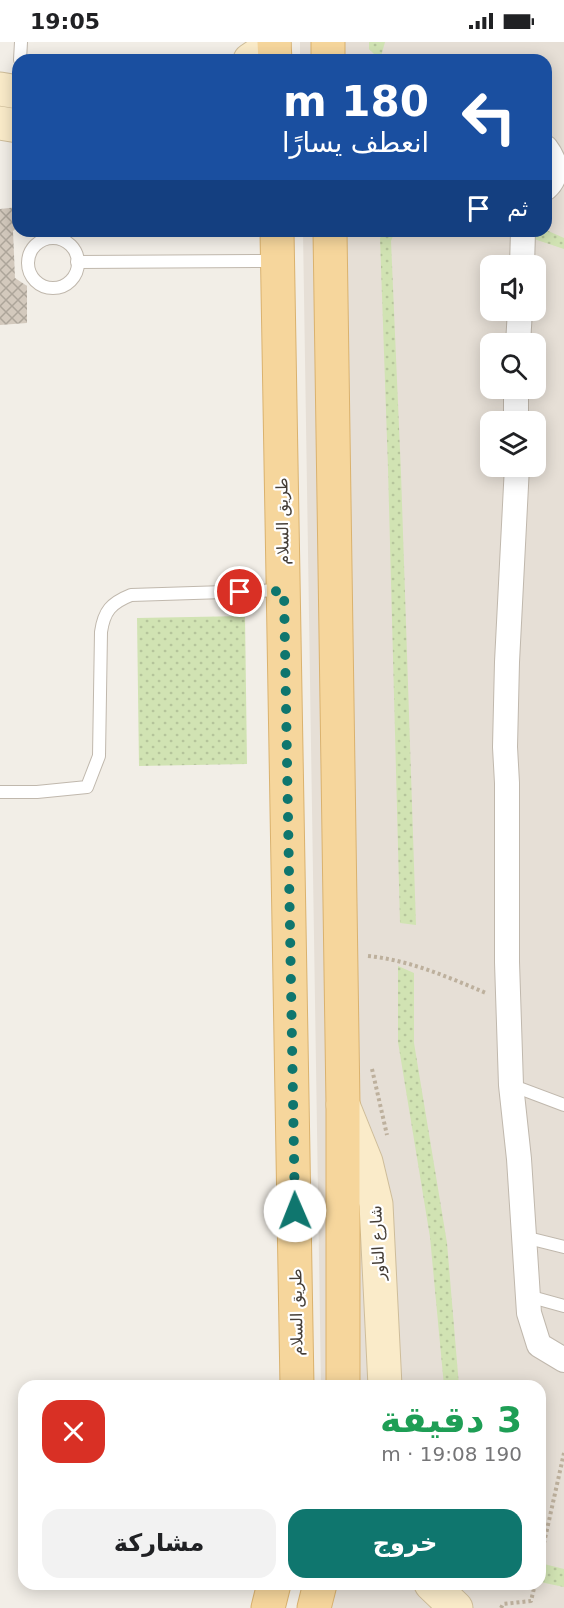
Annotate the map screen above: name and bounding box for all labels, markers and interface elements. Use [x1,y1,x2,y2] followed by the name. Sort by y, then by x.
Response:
[30,9,100,34] text: 19:05
[283,77,429,126] text: 180 m
[450,78,528,156] icon: left
[282,127,429,158] text: انعطف يسارًا
[462,192,495,225] icon: arrive
[507,196,528,221] text: ثم
[480,255,546,477] map controls
[480,255,546,321] button: sound
[480,333,546,399] button: search
[480,411,546,477] button: layers
[272,477,294,565] street label: طريق السلام
[214,566,265,617] pin
[223,575,256,608] icon: arrive
[263,1179,327,1243] position arrow
[366,1205,390,1282] street label: شارع التاور
[286,1268,308,1356] street label: طريق السلام
[380,1399,522,1440] text: 3 دقيقة
[42,1400,105,1463] button: close
[381,1442,522,1466] text: 190 m · 19:08
[42,1509,276,1578] button: مشاركة
[288,1509,522,1578] button: خروج

